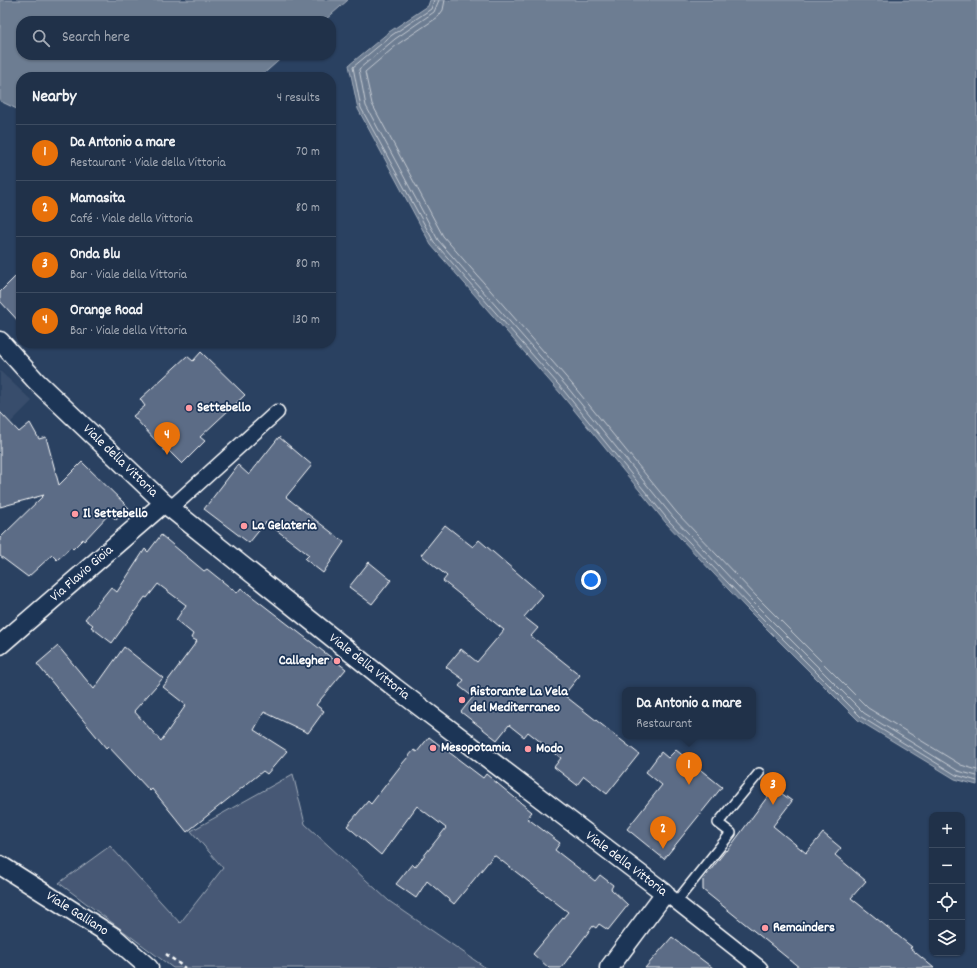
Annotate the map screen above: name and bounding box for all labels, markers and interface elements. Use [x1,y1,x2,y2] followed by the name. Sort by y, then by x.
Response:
[16,16,336,60] search box
[30,27,52,49] icon: search
[62,27,130,49] text: Search here
[32,86,76,110] text: Nearby
[277,89,320,108] text: 4 results
[70,132,175,154] text: Da Antonio a mare
[44,143,46,162] text: 1
[296,143,320,162] text: 70 m
[70,154,226,173] text: Restaurant · Viale della Vittoria
[70,188,125,210] text: Mamasita
[42,199,48,218] text: 2
[296,199,320,218] text: 80 m
[70,210,193,229] text: Café · Viale della Vittoria
[70,244,120,266] text: Onda Blu
[42,255,48,274] text: 3
[296,255,320,274] text: 80 m
[70,266,187,285] text: Bar · Viale della Vittoria
[70,300,143,322] text: Orange Road
[42,311,48,330] text: 4
[292,311,320,330] text: 130 m
[70,322,187,341] text: Bar · Viale della Vittoria
[197,398,251,418] place label: Settebello
[184,403,194,413] marker: Settebello
[78,420,162,502] street label: Viale della Vittoria
[154,422,180,455] pin: 4
[83,504,148,524] place label: Il Settebello
[70,509,80,519] marker: Il Settebello
[252,516,318,536] place label: La Gelateria
[239,521,249,531] marker: La Gelateria
[46,541,118,607] street label: Via Flavio Gioia
[581,570,601,590] your location
[324,629,414,705] street label: Viale della Vittoria
[279,651,330,671] place label: Callegher
[332,656,342,666] marker: Callegher
[470,682,569,718] place label: Ristorante La Vela del Mediterraneo
[622,687,756,739] popup
[636,693,742,715] text: Da Antonio a mare
[457,695,467,705] marker: Ristorante La Vela del Mediterraneo
[636,715,692,734] text: Restaurant
[441,738,512,758] place label: Mesopotamia
[536,739,563,759] place label: Modo
[428,743,438,753] marker: Mesopotamia
[523,744,533,754] marker: Modo
[676,752,702,785] pin: 1
[760,772,786,805] pin: 3
[929,812,965,956] map controls
[929,812,965,848] button: +
[650,816,676,849] pin: 2
[581,827,671,902] street label: Viale della Vittoria
[929,848,965,884] button: −
[929,884,965,920] button: locate
[42,887,112,941] street label: Viale Galliano
[773,918,835,938] place label: Remainders
[929,920,965,956] button: layers
[760,923,770,933] marker: Remainders

